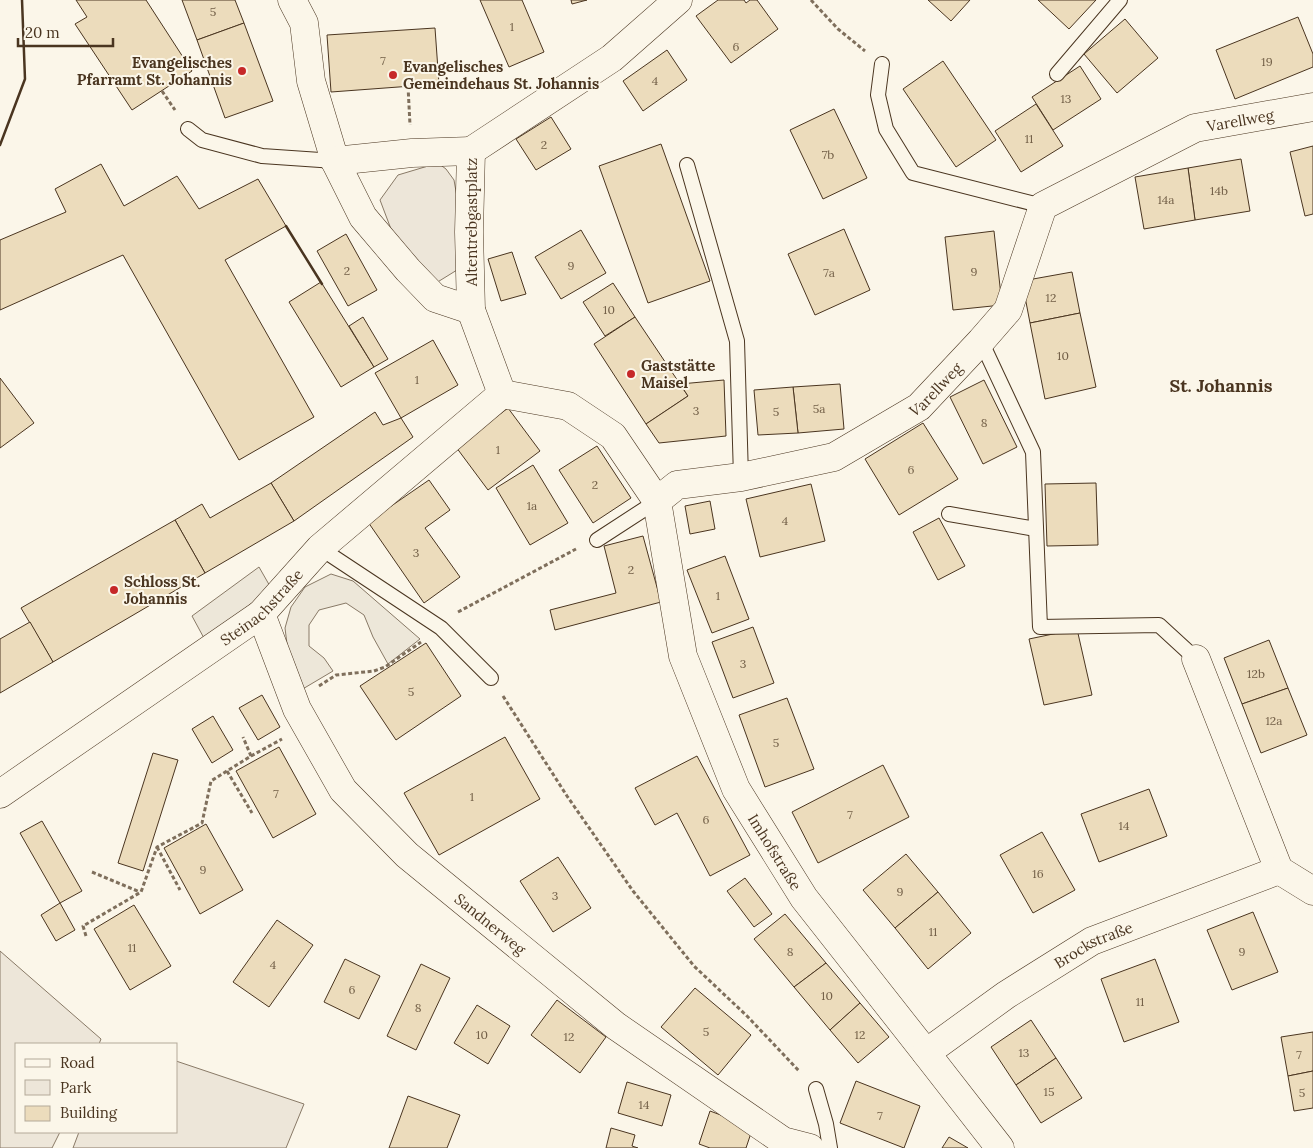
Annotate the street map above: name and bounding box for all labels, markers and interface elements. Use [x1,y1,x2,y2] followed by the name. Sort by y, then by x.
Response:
[210,4,216,19] house number: 5
[18,15,112,47] scale bar
[510,19,514,34] house number: 1
[25,23,60,42] text: 20 m
[733,39,740,54] house number: 6
[77,53,232,89] place label: Evangelisches Pfarramt St. Johannis
[380,53,386,68] house number: 7
[1261,54,1273,69] house number: 19
[403,57,599,93] place label: Evangelisches Gemeindehaus St. Johannis
[236,65,248,77] marker: Evangelisches Pfarramt St. Johannis
[387,69,399,81] marker: Evangelisches Gemeindehaus St. Johannis
[652,73,659,88] house number: 4
[1060,91,1072,106] house number: 13
[1204,105,1276,135] street label: Varellweg
[1025,131,1033,146] house number: 11
[541,137,547,152] house number: 2
[822,147,834,162] house number: 7b
[462,158,481,287] street label: Altentrebgastplatz
[1210,183,1228,198] house number: 14b
[1157,192,1175,207] house number: 14a
[568,258,575,273] house number: 9
[344,263,350,278] house number: 2
[971,264,978,279] house number: 9
[823,265,835,280] house number: 7a
[1046,290,1056,305] house number: 12
[603,302,615,317] house number: 10
[1057,348,1069,363] house number: 10
[641,356,715,392] place label: Gaststätte Maisel
[905,358,966,421] street label: Varellweg
[625,368,637,380] marker: Gaststätte Maisel
[415,372,419,387] house number: 1
[1170,374,1273,397] district label: St. Johannis
[813,401,825,416] house number: 5a
[693,403,700,418] house number: 3
[773,404,779,419] house number: 5
[981,415,988,430] house number: 8
[496,442,500,457] house number: 1
[908,462,915,477] house number: 6
[592,477,598,492] house number: 2
[527,498,537,513] house number: 1a
[782,513,789,528] house number: 4
[413,545,420,560] house number: 3
[628,562,634,577] house number: 2
[216,565,307,649] street label: Steinachstraße
[124,572,200,608] place label: Schloss St. Johannis
[108,584,120,596] marker: Schloss St. Johannis
[716,588,720,603] house number: 1
[740,656,747,671] house number: 3
[1247,666,1265,681] house number: 12b
[408,684,414,699] house number: 5
[1265,713,1283,728] house number: 12a
[773,735,779,750] house number: 5
[273,786,279,801] house number: 7
[470,789,474,804] house number: 1
[847,807,853,822] house number: 7
[744,810,806,893] street label: Imhofstraße
[703,812,710,827] house number: 6
[1119,818,1130,833] house number: 14
[200,862,207,877] house number: 9
[1032,866,1044,881] house number: 16
[897,884,904,899] house number: 9
[552,888,559,903] house number: 3
[451,889,531,959] street label: Sandnerweg
[1050,917,1135,972] street label: Brockstraße
[929,924,937,939] house number: 11
[128,940,136,955] house number: 11
[787,944,794,959] house number: 8
[1239,944,1246,959] house number: 9
[270,957,277,972] house number: 4
[349,982,356,997] house number: 6
[821,988,833,1003] house number: 10
[1136,994,1144,1009] house number: 11
[415,1000,422,1015] house number: 8
[703,1024,709,1039] house number: 5
[476,1027,488,1042] house number: 10
[855,1027,865,1042] house number: 12
[564,1029,574,1044] house number: 12
[15,1043,178,1133] legend
[1018,1045,1030,1060] house number: 13
[1296,1047,1302,1062] house number: 7
[60,1053,95,1072] text: Road
[60,1078,91,1097] text: Park
[1044,1084,1054,1099] house number: 15
[1299,1085,1305,1100] house number: 5
[639,1097,650,1112] house number: 14
[60,1103,118,1122] text: Building
[877,1108,883,1123] house number: 7

